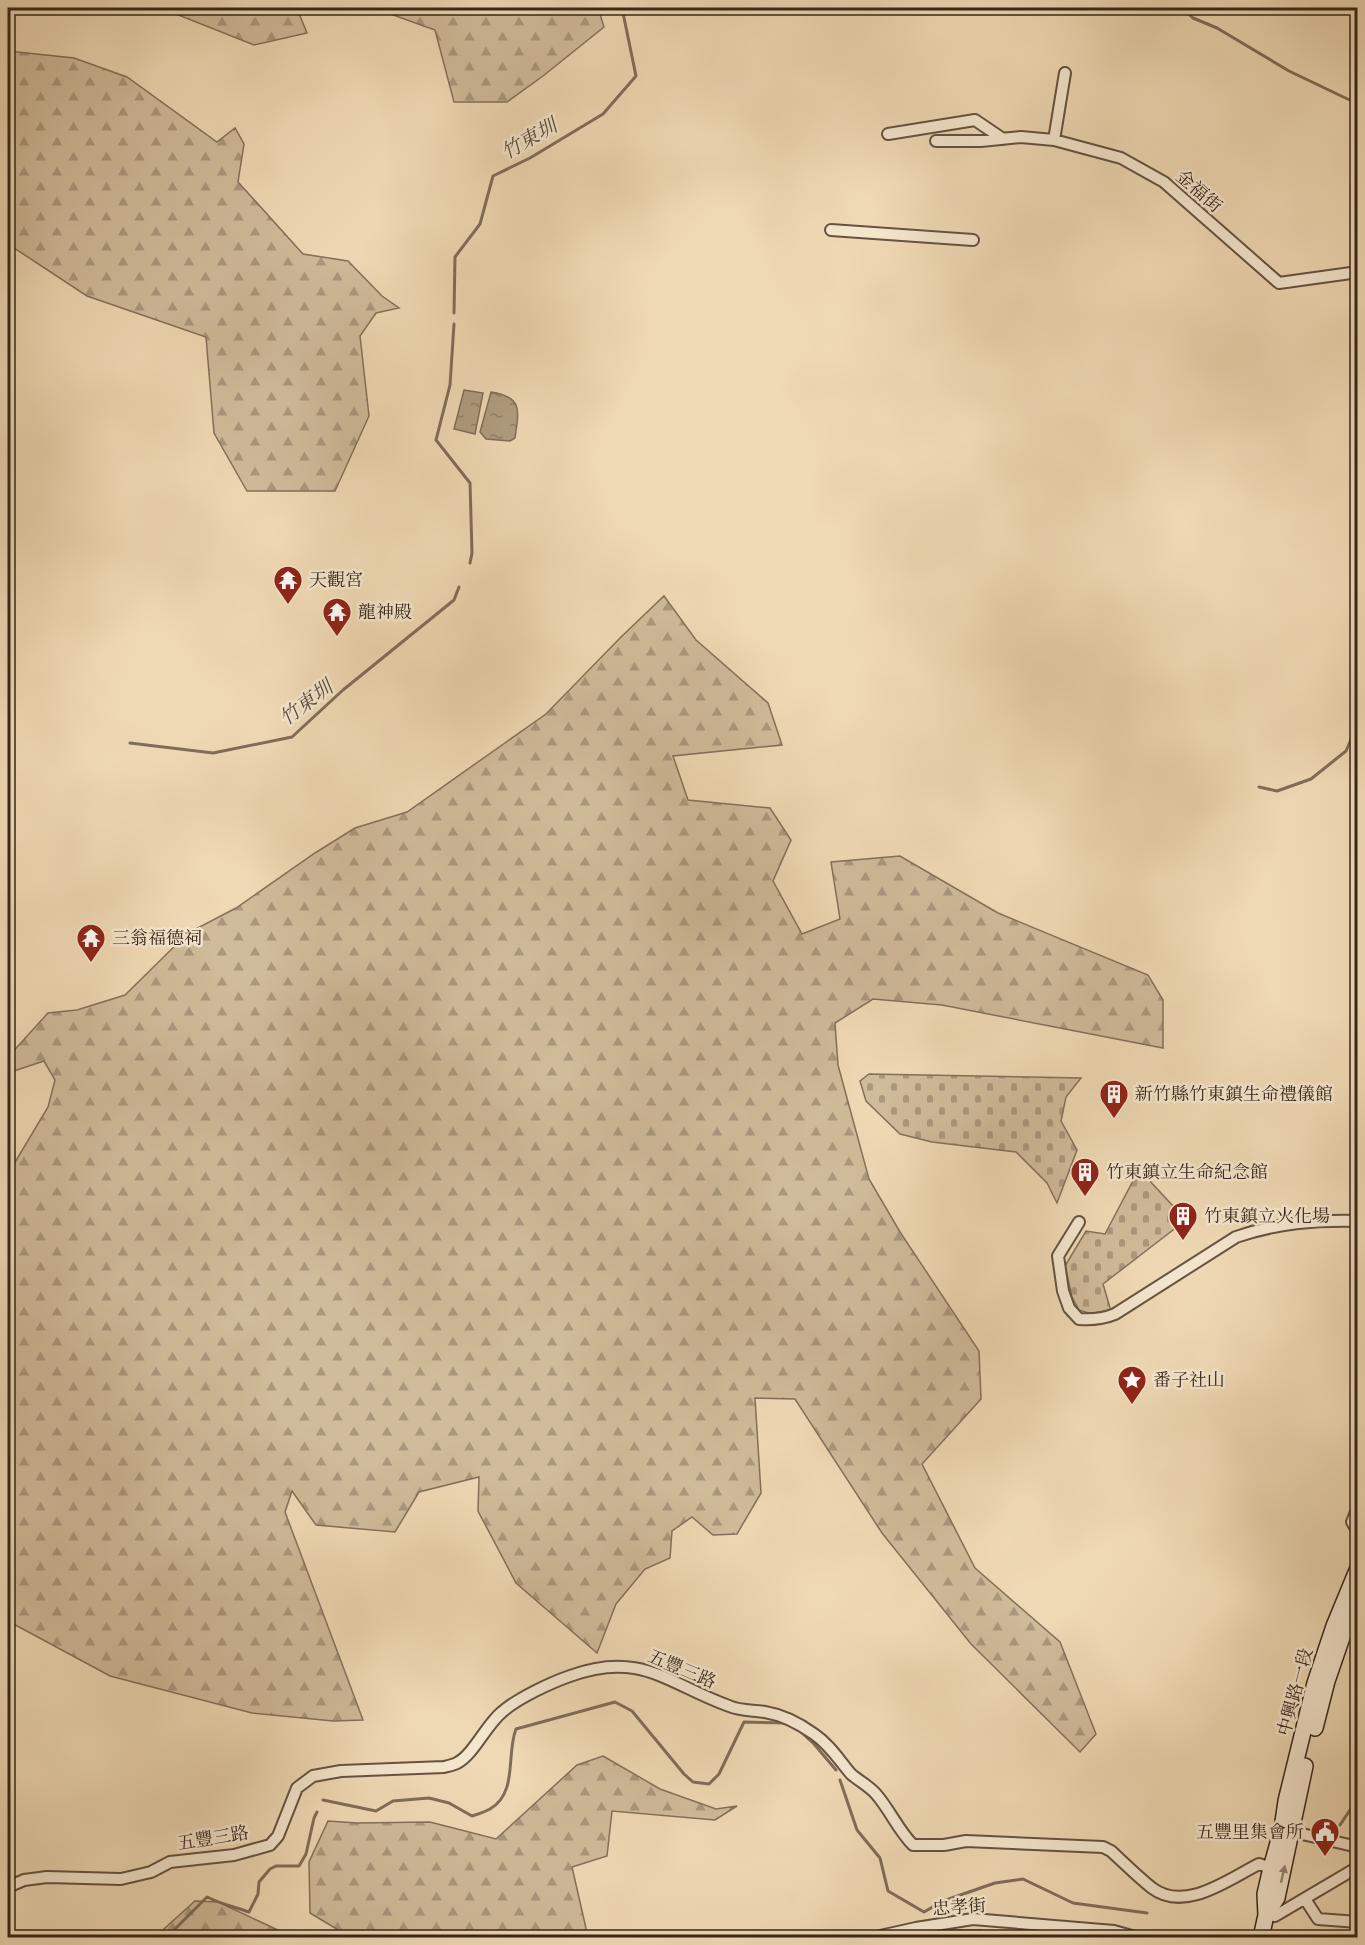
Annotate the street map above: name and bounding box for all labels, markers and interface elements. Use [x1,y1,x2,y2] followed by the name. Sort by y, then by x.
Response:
[496,111,564,166] water label: 竹東圳
[1171,164,1227,218] street label: 金福街
[272,564,304,606] temple icon: 天觀宮
[309,568,363,592] place label: 天觀宮
[321,596,353,638] temple icon: 龍神殿
[358,600,412,624] place label: 龍神殿
[274,672,340,732] water label: 竹東圳
[75,922,107,964] temple icon: 三翁福德祠
[112,926,202,950] place label: 三翁福德祠
[1098,1078,1130,1120] building icon: 新竹縣竹東鎮生命禮儀館
[1135,1082,1333,1106] place label: 新竹縣竹東鎮生命禮儀館
[1069,1156,1101,1198] building icon: 竹東鎮立生命紀念館
[1106,1160,1268,1184] place label: 竹東鎮立生命紀念館
[1167,1200,1199,1242] building icon: 竹東鎮立火化場
[1204,1204,1330,1228] place label: 竹東鎮立火化場
[1116,1364,1148,1406] place icon: 番子社山
[1153,1368,1225,1392] place label: 番子社山
[644,1644,720,1694] street label: 五豐三路
[1272,1645,1318,1739] street label: 中興路一段
[1309,1816,1341,1858] public building icon: 五豐里集會所
[1196,1820,1304,1844] place label: 五豐里集會所
[176,1821,250,1855] street label: 五豐三路
[1278,1865,1288,1884] one-way arrow
[931,1893,987,1921] street label: 忠孝街

